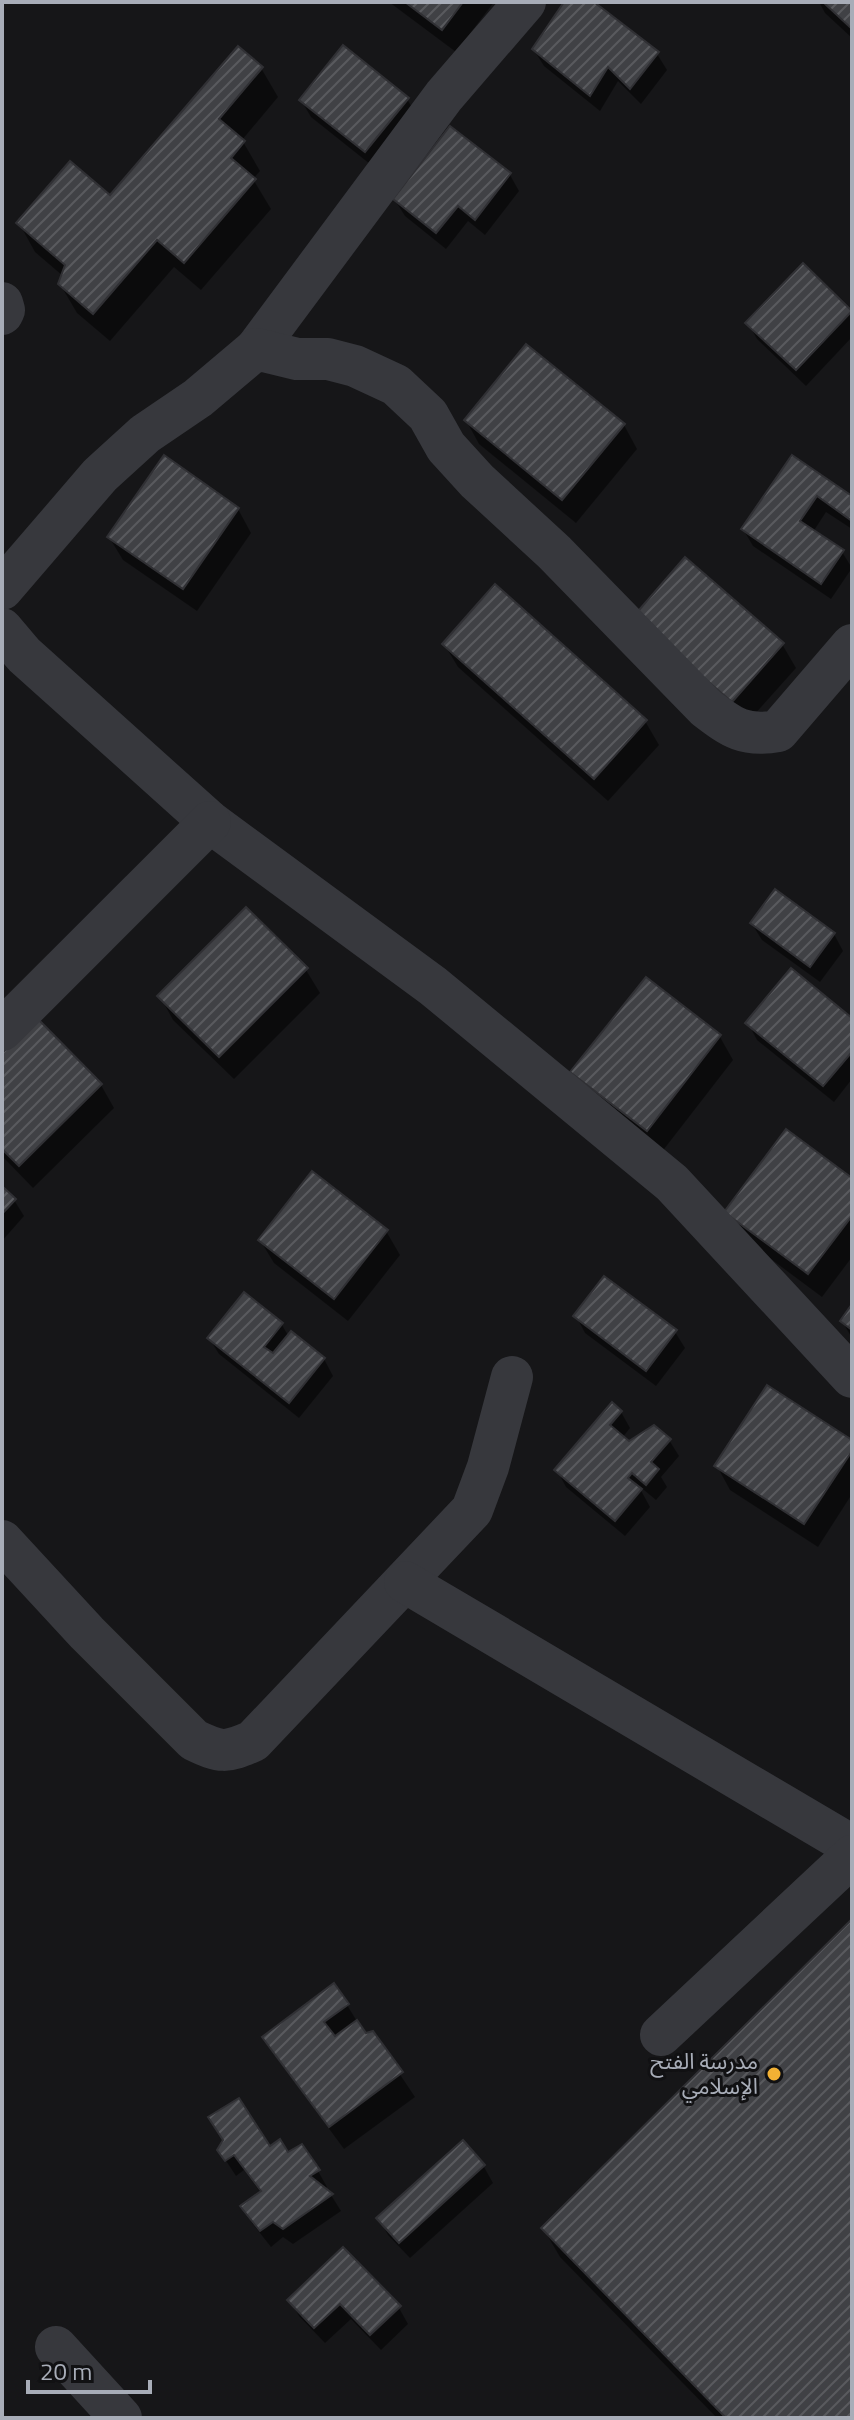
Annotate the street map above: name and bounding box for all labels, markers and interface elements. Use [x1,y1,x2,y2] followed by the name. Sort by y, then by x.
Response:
[650,2044,758,2103] place label: مدرسة الفتح الإسلامي
[765,2065,783,2083] marker: مدرسة الفتح الإسلامي
[28,2344,150,2394] scale bar
[40,2353,92,2389] text: 20 m

